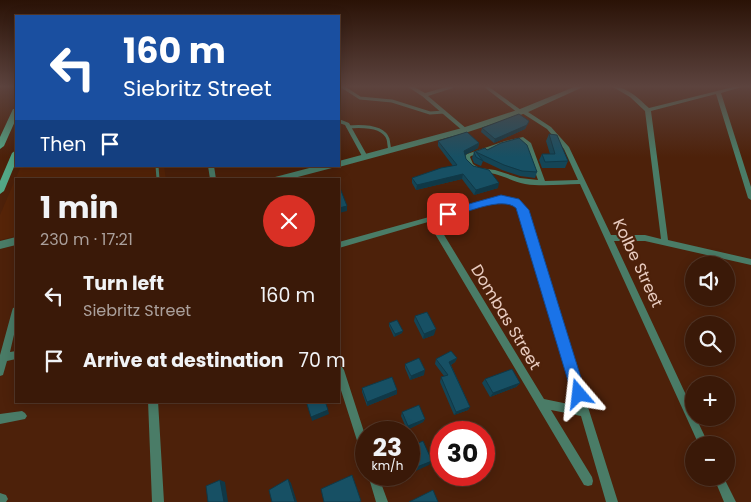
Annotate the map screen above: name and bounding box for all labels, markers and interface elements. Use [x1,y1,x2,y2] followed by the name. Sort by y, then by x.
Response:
[123,26,226,75] text: 160 m
[40,35,105,100] icon: left
[123,73,272,104] text: Siebritz Street
[96,130,124,158] icon: arrive
[40,131,86,158] text: Then
[40,186,118,229] text: 1 min
[427,193,469,235] pin
[263,195,315,247] button: close
[434,200,462,228] icon: arrive
[607,215,669,311] street label: Kolbe Street
[40,228,133,251] text: 230 m · 17:21
[685,256,735,486] map controls
[685,256,735,306] button: sound
[465,260,547,374] street label: Dombas Street
[83,270,164,297] text: Turn left
[40,282,68,310] icon: left
[260,282,315,309] text: 160 m
[83,299,191,322] text: Siebritz Street
[685,316,735,366] button: search
[40,347,68,375] icon: arrive
[83,347,284,374] text: Arrive at destination
[299,347,346,374] text: 70 m
[552,367,604,419] position arrow
[685,376,735,426] button: +
[430,421,495,486] speed limit sign: 30
[373,430,402,465] text: 23
[685,436,735,486] button: −
[372,457,403,474] text: km/h

